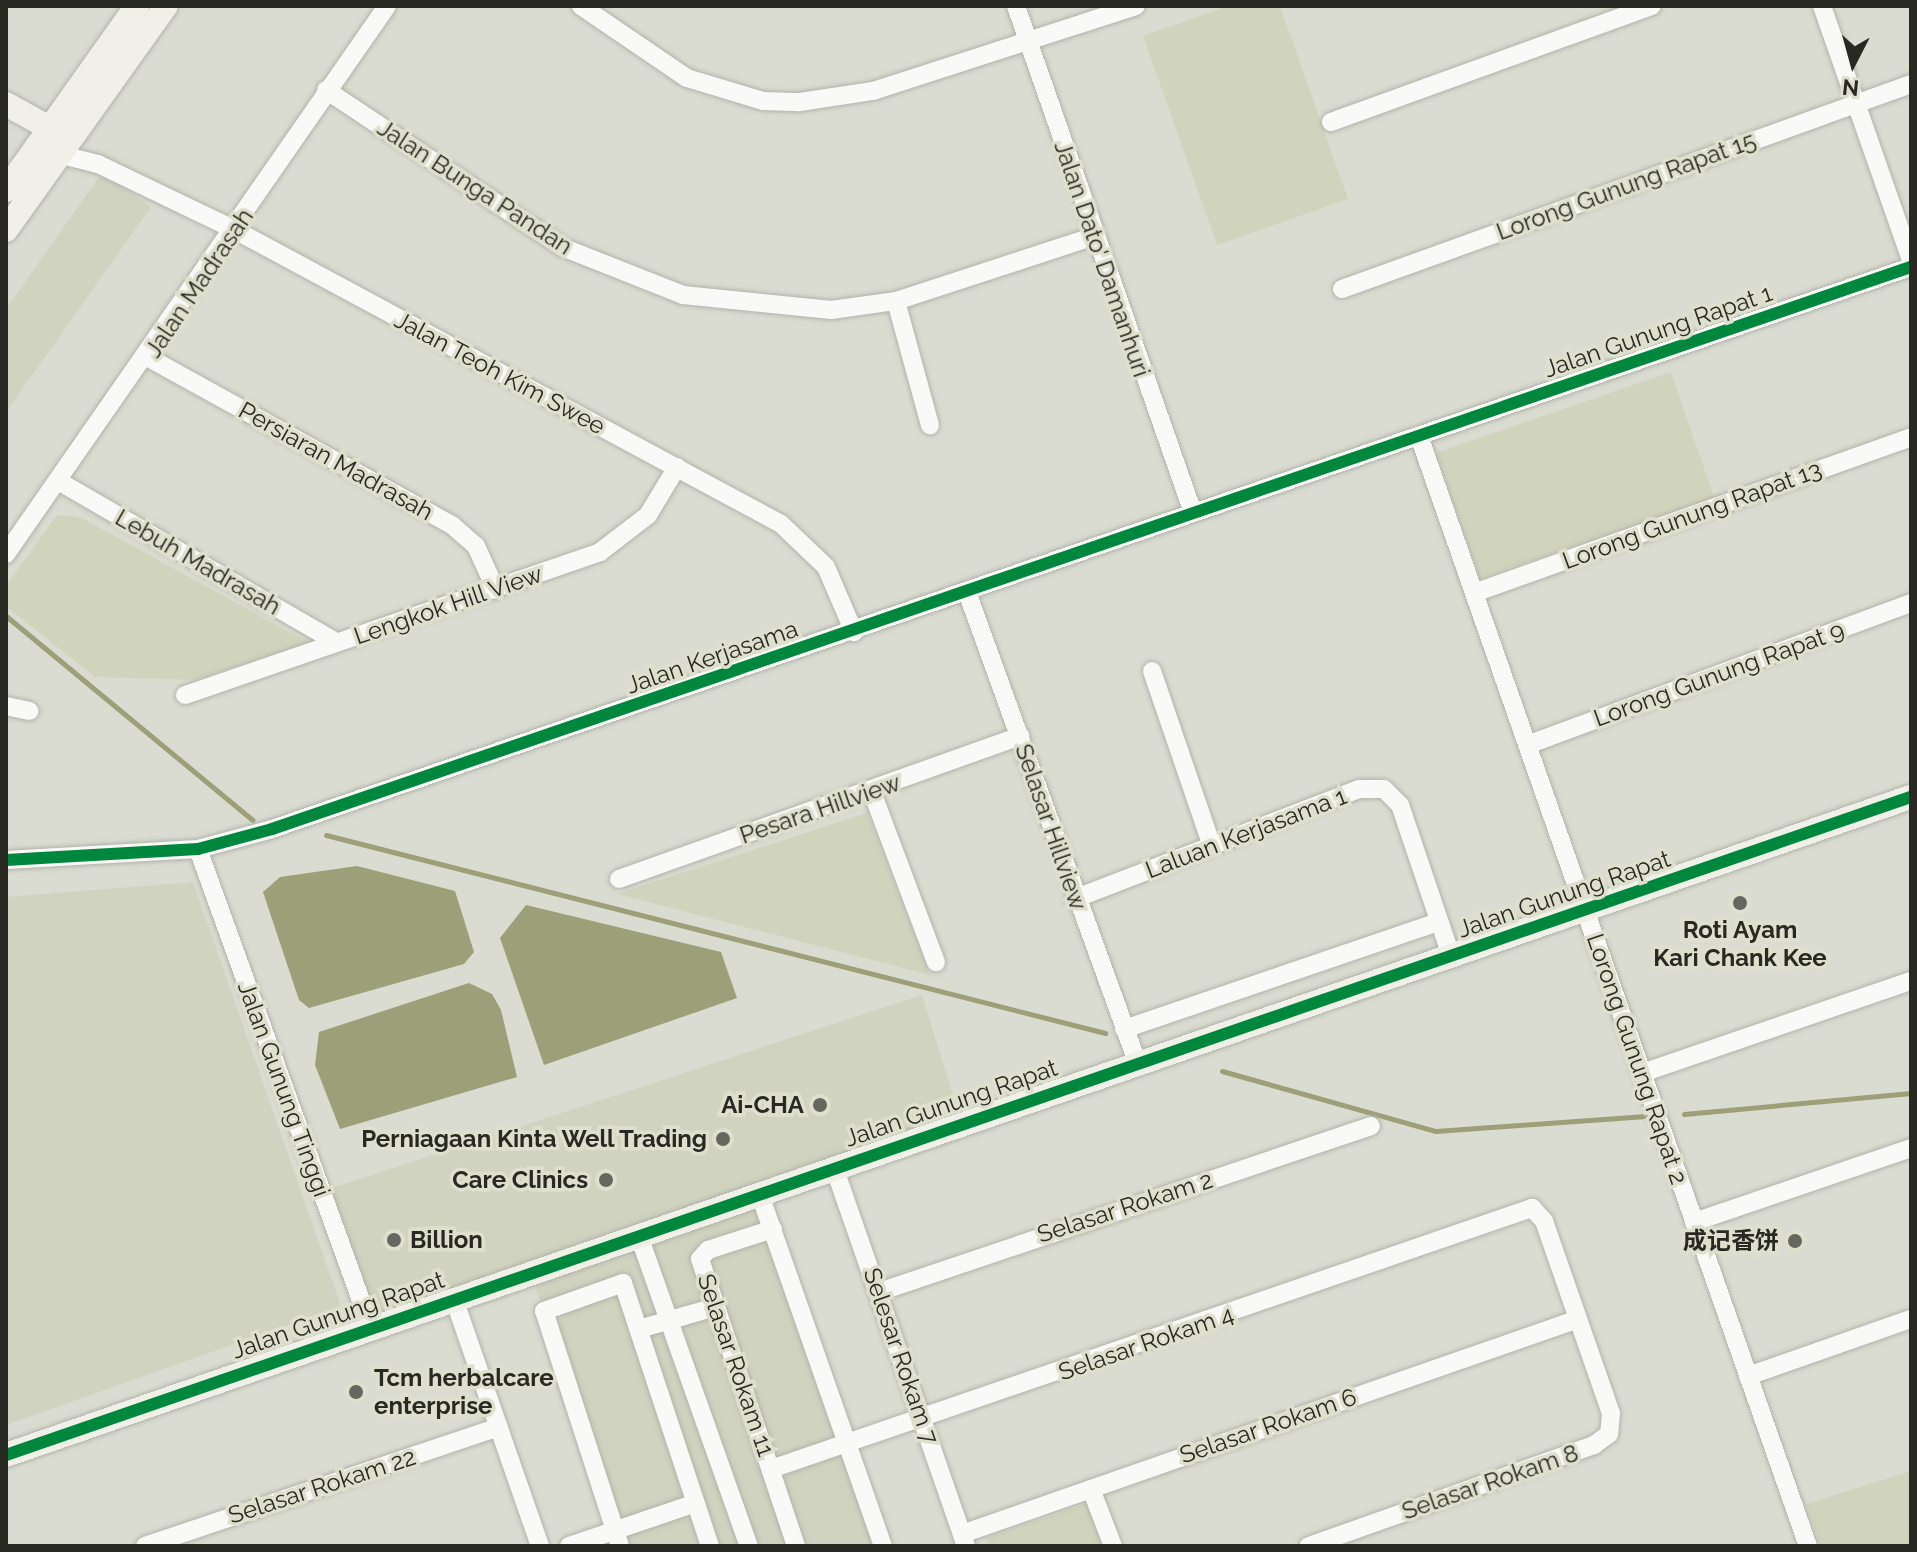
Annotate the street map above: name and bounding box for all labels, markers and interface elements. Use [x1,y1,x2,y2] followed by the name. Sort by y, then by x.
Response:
[1813,24,1893,104] north arrow
[1841,74,1860,102] text: N
[372,113,578,261] street label: Jalan Bunga Pandan
[1492,126,1760,246] street label: Lorong Gunung Rapat 15
[1048,137,1156,381] street label: Jalan Dato' Damanhuri
[139,203,259,363] street label: Jalan Madrasah
[1540,278,1776,384] street label: Jalan Gunung Rapat 1
[390,305,610,441] street label: Jalan Teoh Kim Swee
[234,396,438,526] street label: Persiaran Madrasah
[1559,455,1825,575] street label: Lorong Gunung Rapat 13
[110,503,286,621] street label: Lebuh Madrasah
[349,559,547,651] street label: Lengkok Hill View
[622,614,802,700] street label: Jalan Kerjasama
[1590,615,1848,733] street label: Lorong Gunung Rapat 9
[1009,740,1093,914] street label: Selasar Hillview
[736,768,904,850] street label: Pesara Hillview
[1141,781,1351,885] street label: Laluan Kerjasama 1
[1454,844,1674,944] street label: Jalan Gunung Rapat
[1731,894,1749,912] marker: Roti Ayam Kari Chank Kee
[1653,916,1827,972] place label: Roti Ayam Kari Chank Kee
[1581,930,1693,1188] street label: Lorong Gunung Rapat 2
[232,977,336,1201] street label: Jalan Gunung Tinggi
[841,1053,1061,1153] street label: Jalan Gunung Rapat
[721,1091,804,1119] place label: Ai-CHA
[811,1096,829,1114] marker: Ai-CHA
[359,1125,707,1153] place label: Perniagaan Kinta Well Trading
[714,1130,732,1148] marker: Perniagaan Kinta Well Trading
[1033,1165,1217,1249] street label: Selasar Rokam 2
[452,1166,588,1194] place label: Care Clinics
[595,1169,617,1191] marker: Care Clinics
[410,1226,483,1254] place label: Billion
[1683,1227,1779,1255] place label: 成记香饼
[385,1231,403,1249] marker: Billion
[1786,1232,1804,1250] marker: 成记香饼
[857,1264,945,1448] street label: Selesar Rokam 7
[228,1265,448,1365] street label: Jalan Gunung Rapat
[691,1270,781,1460] street label: Selasar Rokam 11
[1054,1299,1238,1387] street label: Selasar Rokam 4
[374,1364,554,1420] place label: Tcm herbalcare enterprise
[345,1381,367,1403] marker: Tcm herbalcare enterprise
[1176,1382,1360,1470] street label: Selasar Rokam 6
[1398,1438,1582,1526] street label: Selasar Rokam 8
[224,1442,420,1530] street label: Selasar Rokam 22

